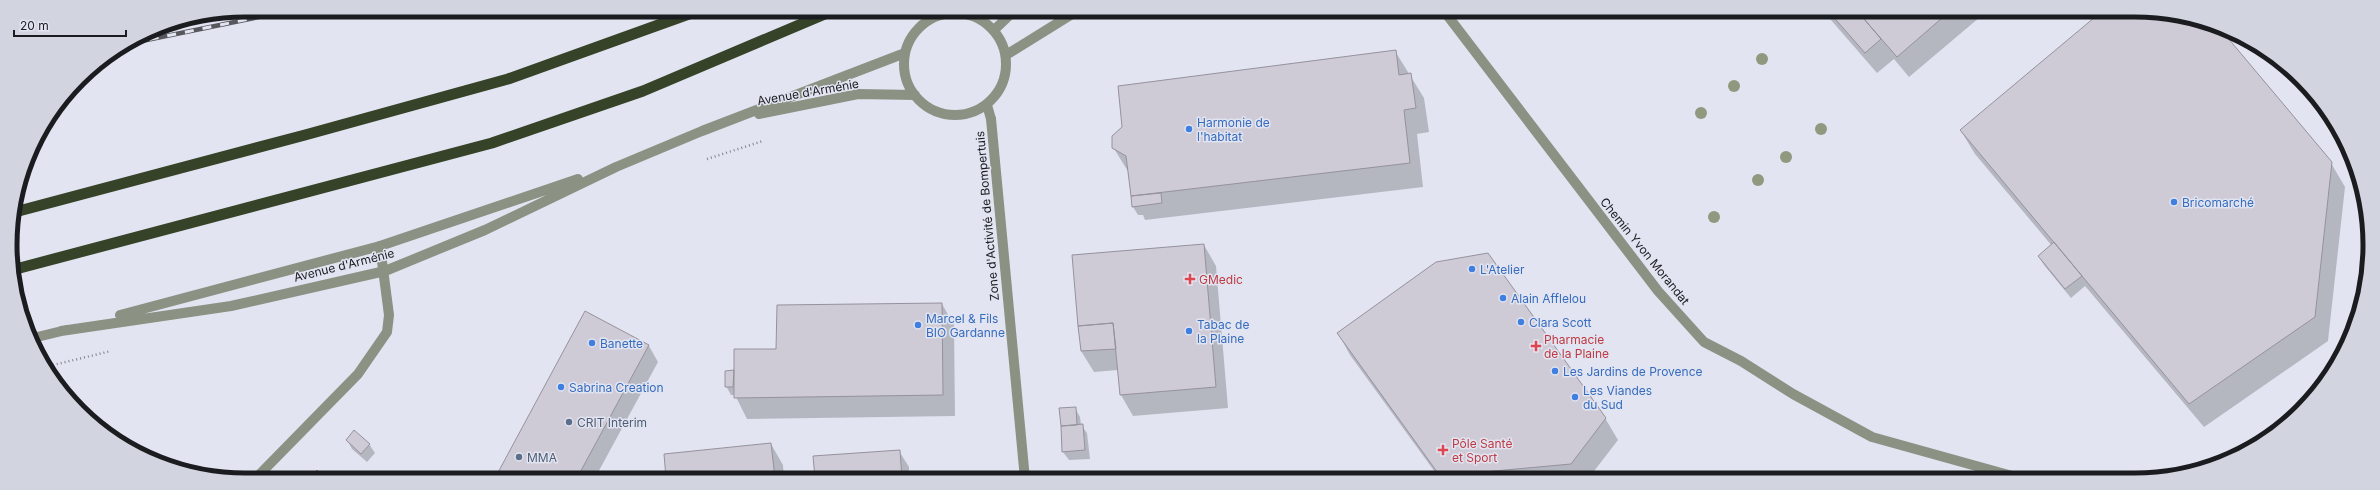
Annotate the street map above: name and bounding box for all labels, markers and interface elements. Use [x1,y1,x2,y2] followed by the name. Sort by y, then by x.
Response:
[14,12,126,38] scale bar
[20,18,49,33] text: 20 m
[756,76,860,108] street label: Avenue d'Arménie
[1197,115,1270,144] place label: Harmonie de l'habitat
[1184,124,1194,134] marker: Harmonie de l'habitat
[972,130,1002,302] street label: Zone d'Activité de Bompertuis
[1597,194,1693,308] street label: Chemin Yvon Morandat
[2182,195,2254,210] place label: Bricomarché
[2169,197,2179,207] marker: Bricomarché
[292,245,396,285] street label: Avenue d'Arménie
[1480,262,1525,277] place label: L'Atelier
[1467,264,1477,274] marker: L'Atelier
[1199,272,1243,287] place label: GMedic
[1184,273,1196,285] marker: GMedic
[1511,291,1586,306] place label: Alain Afflelou
[1498,293,1508,303] marker: Alain Afflelou
[926,311,1005,340] place label: Marcel & Fils BIO Gardanne
[1529,315,1591,330] place label: Clara Scott
[1197,317,1249,346] place label: Tabac de la Plaine
[1516,317,1526,327] marker: Clara Scott
[913,320,923,330] marker: Marcel & Fils BIO Gardanne
[1184,326,1194,336] marker: Tabac de la Plaine
[1544,332,1609,361] place label: Pharmacie de la Plaine
[600,336,643,351] place label: Banette
[587,338,597,348] marker: Banette
[1531,341,1541,351] marker: Pharmacie de la Plaine
[1563,364,1703,379] place label: Les Jardins de Provence
[1550,366,1560,376] marker: Les Jardins de Provence
[569,380,664,395] place label: Sabrina Creation
[556,382,566,392] marker: Sabrina Creation
[1583,383,1652,412] place label: Les Viandes du Sud
[1570,392,1580,402] marker: Les Viandes du Sud
[577,415,647,430] place label: CRIT Interim
[564,417,574,427] marker: CRIT Interim
[1452,436,1512,465] place label: Pôle Santé et Sport
[1437,444,1449,456] marker: Pôle Santé et Sport
[527,450,557,465] place label: MMA
[514,452,524,462] marker: MMA

